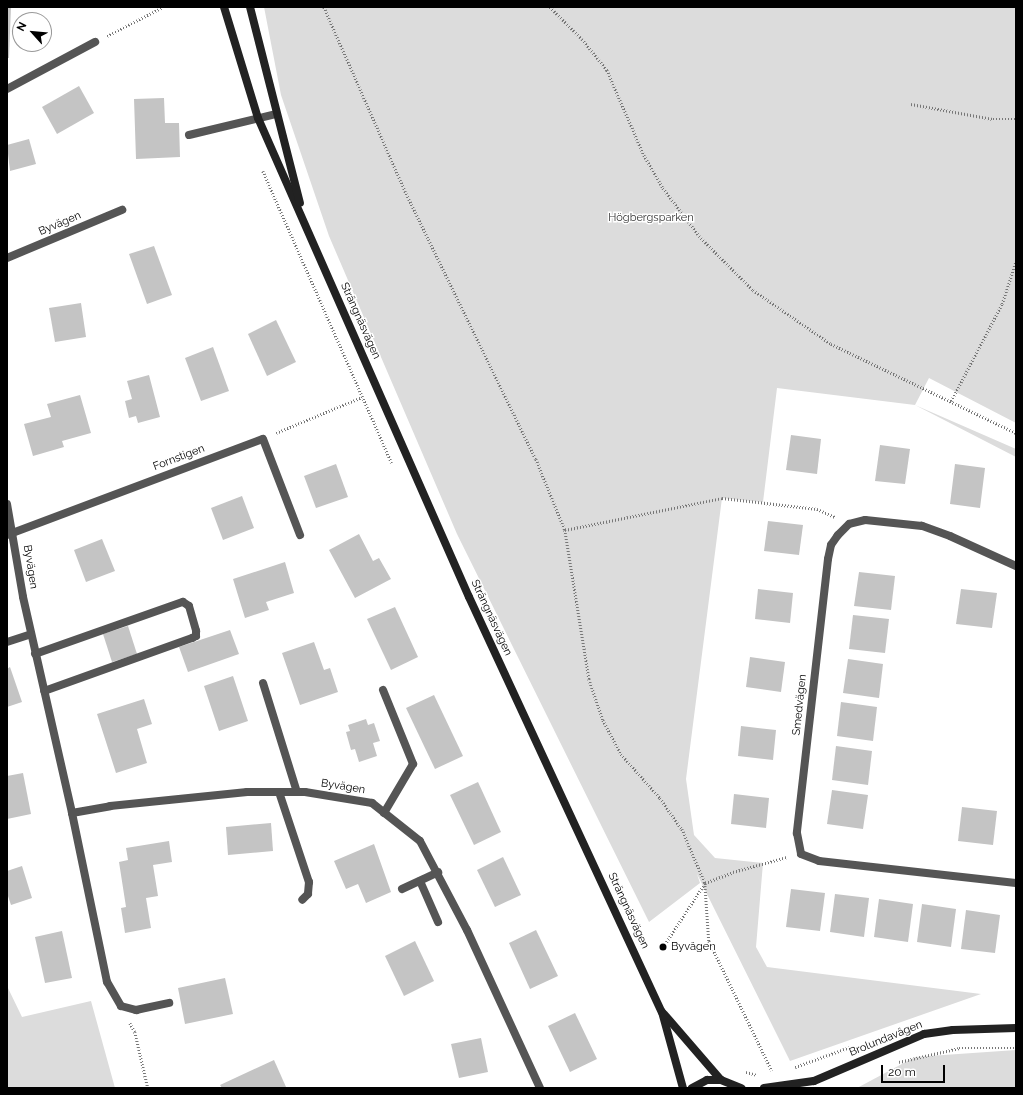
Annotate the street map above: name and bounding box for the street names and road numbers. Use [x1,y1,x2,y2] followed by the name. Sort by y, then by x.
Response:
[37,209,83,239] street label: Byvägen
[337,281,383,361] street label: Strängnäsvägen
[151,442,207,474] street label: Fornstigen
[20,544,40,590] street label: Byvägen
[468,578,514,658] street label: Strängnäsvägen
[790,674,810,736] street label: Smedvägen
[320,777,366,797] street label: Byvägen
[605,871,651,951] street label: Strängnäsvägen
[848,1018,924,1060] street label: Brolundavägen

